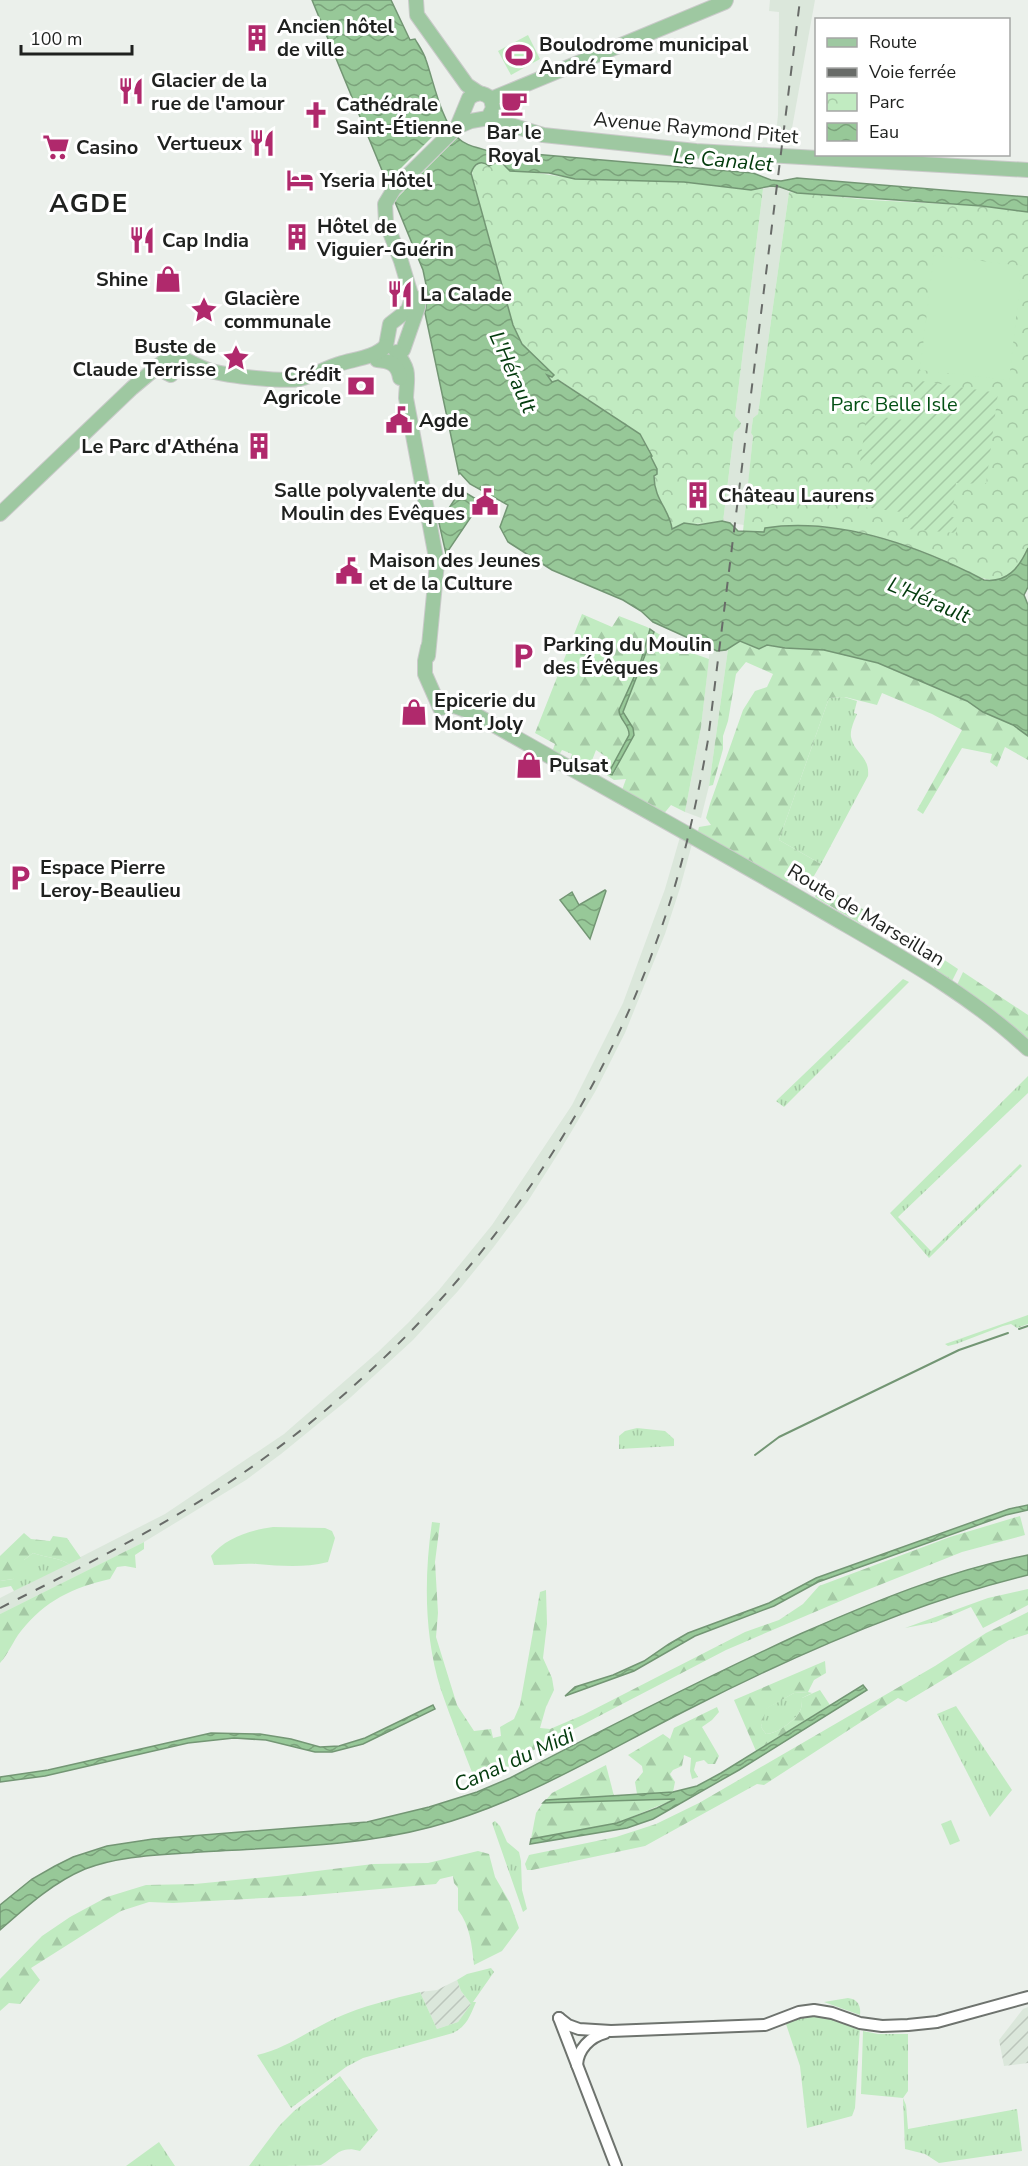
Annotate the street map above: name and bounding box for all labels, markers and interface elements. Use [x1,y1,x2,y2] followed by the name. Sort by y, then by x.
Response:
[277,13,395,63] place label: Ancien hôtel de ville
[21,18,132,56] scale bar
[815,18,1010,156] legend
[242,23,272,53] building icon: Ancien hôtel de ville
[30,27,82,51] text: 100 m
[869,30,917,54] text: Route
[539,31,749,81] place label: Boulodrome municipal André Eymard
[504,40,534,70] sports icon: Boulodrome municipal André Eymard
[868,60,956,84] text: Voie ferrée
[151,67,285,117] place label: Glacier de la rue de l'amour
[116,76,146,106] restaurant icon: Glacier de la rue de l'amour
[499,88,529,118] cafe icon: Bar le Royal
[869,90,904,114] text: Parc
[336,91,462,141] place label: Cathédrale Saint-Étienne
[301,100,331,130] church icon: Cathédrale Saint-Étienne
[592,106,801,150] street label: Avenue Raymond Pitet
[486,119,542,169] place label: Bar le Royal
[869,120,899,144] text: Eau
[247,128,277,158] restaurant icon: Vertueux
[156,130,243,157] place label: Vertueux
[41,132,71,162] supermarket icon: Casino
[76,134,138,161] place label: Casino
[672,142,775,178] water label: Le Canalet
[285,165,315,195] hotel icon: Yseria Hôtel
[319,167,433,194] place label: Yseria Hôtel
[49,186,129,221] district label: AGDE
[316,213,454,263] place label: Hôtel de Viguier-Guérin
[282,222,312,252] building icon: Hôtel de Viguier-Guérin
[127,225,157,255] restaurant icon: Cap India
[162,227,249,254] place label: Cap India
[153,264,183,294] shop icon: Shine
[96,266,148,293] place label: Shine
[385,279,415,309] restaurant icon: La Calade
[420,281,512,308] place label: La Calade
[224,285,331,335] place label: Glacière communale
[189,295,219,325] place icon: Glacière communale
[483,327,544,418] water label: L'Hérault
[72,333,216,383] place label: Buste de Claude Terrisse
[221,343,251,373] place icon: Buste de Claude Terrisse
[263,361,341,411] place label: Crédit Agricole
[346,371,376,401] bank icon: Crédit Agricole
[830,391,958,418] park label: Parc Belle Isle
[384,405,414,435] public building icon: Agde
[419,407,469,434] place label: Agde
[244,431,274,461] building icon: Le Parc d'Athéna
[81,433,239,460] place label: Le Parc d'Athéna
[274,477,465,527] place label: Salle polyvalente du Moulin des Evêques
[683,480,713,510] building icon: Château Laurens
[718,482,875,509] place label: Château Laurens
[470,487,500,517] public building icon: Salle polyvalente du Moulin des Evêques
[369,547,541,597] place label: Maison des Jeunes et de la Culture
[334,556,364,586] public building icon: Maison des Jeunes et de la Culture
[884,570,975,630] water label: L'Hérault
[543,631,712,681] place label: Parking du Moulin des Évêques
[508,641,538,671] parking icon: Parking du Moulin des Évêques
[434,687,536,737] place label: Epicerie du Mont Joly
[399,697,429,727] shop icon: Epicerie du Mont Joly
[514,750,544,780] shop icon: Pulsat
[549,752,608,779] place label: Pulsat
[40,854,181,904] place label: Espace Pierre Leroy-Beaulieu
[782,857,950,973] street label: Route de Marseillan
[5,863,35,893] parking icon: Espace Pierre Leroy-Beaulieu
[449,1721,580,1799] water label: Canal du Midi

